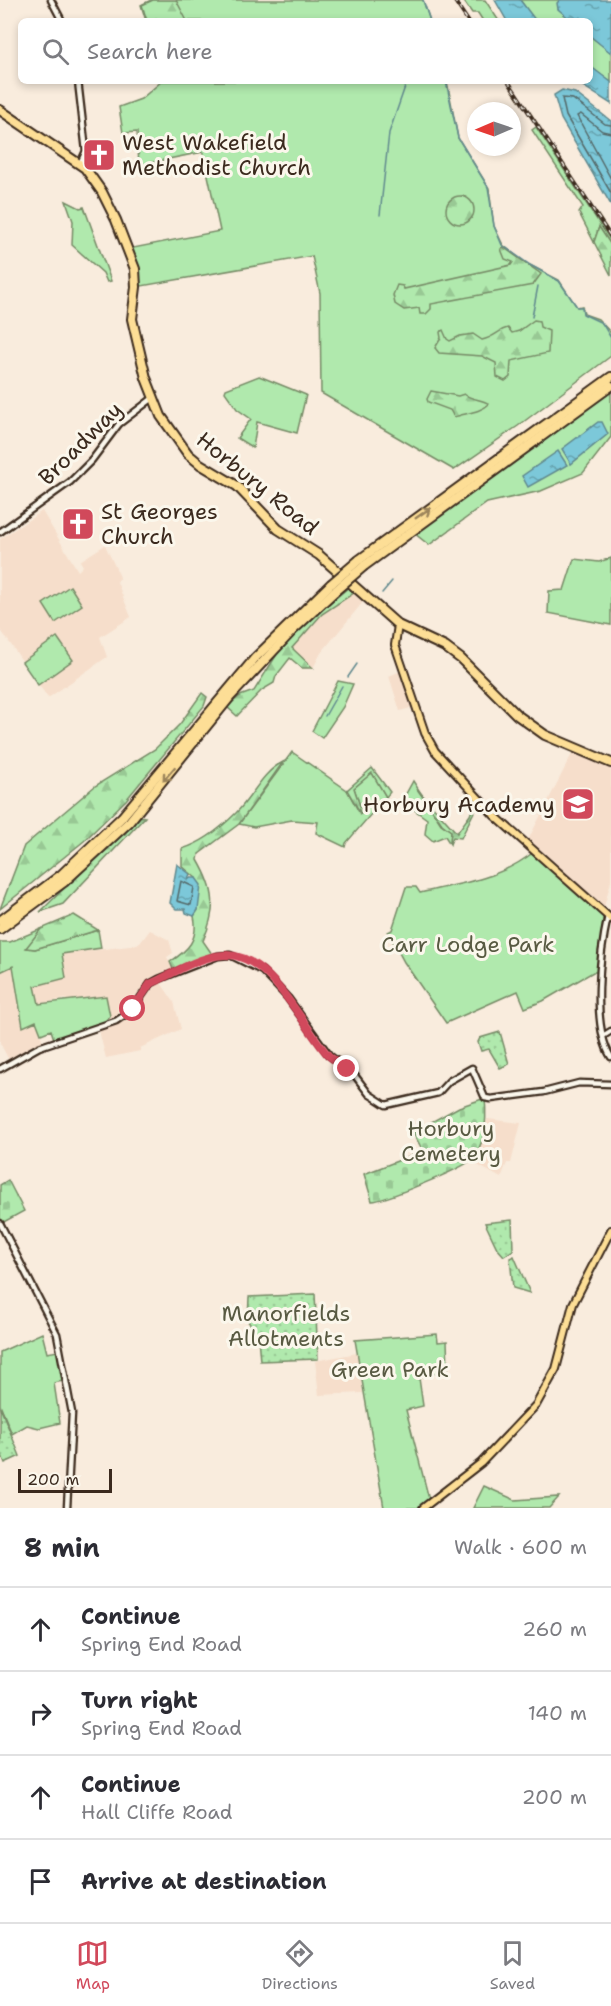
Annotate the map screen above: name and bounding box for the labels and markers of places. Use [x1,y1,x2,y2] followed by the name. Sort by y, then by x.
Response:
[122,128,311,182] place label: West Wakefield Methodist Church
[81,137,117,173] church icon: West Wakefield Methodist Church
[101,497,218,551] place label: St Georges Church
[60,506,96,542] church icon: St Georges Church
[560,786,596,822] school or university icon: Horbury Academy
[363,790,555,819] place label: Horbury Academy

